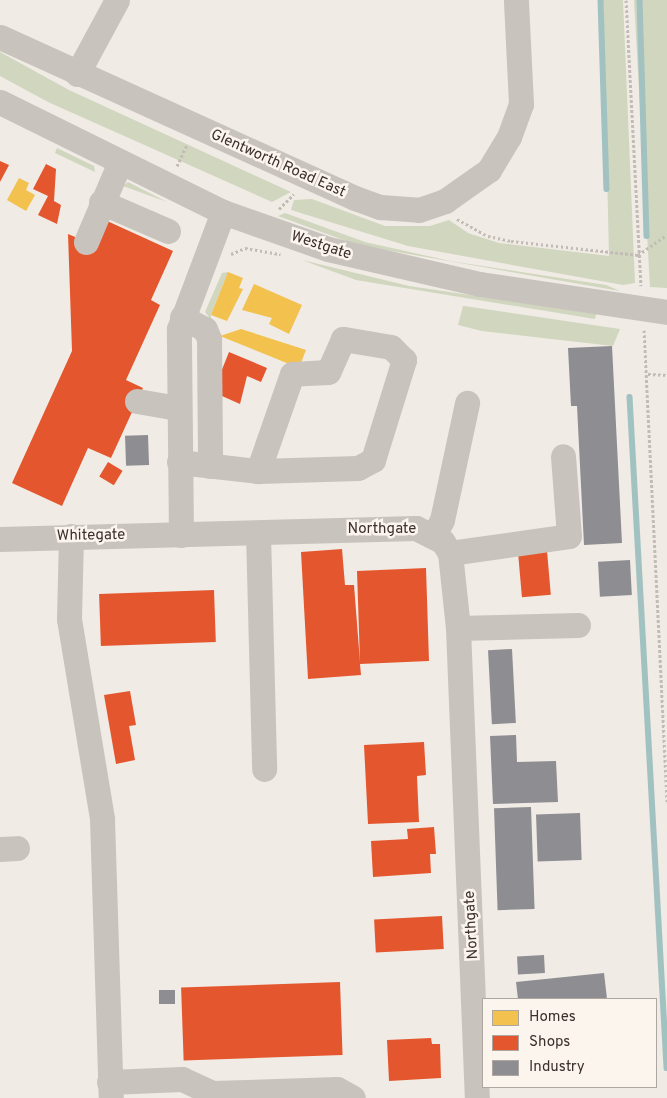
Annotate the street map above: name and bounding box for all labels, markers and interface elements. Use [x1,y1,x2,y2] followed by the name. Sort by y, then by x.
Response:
[208,126,348,202] street label: Glentworth Road East
[289,228,353,264] street label: Westgate
[348,521,416,539] street label: Northgate
[57,526,125,546] street label: Whitegate
[461,890,483,960] street label: Northgate
[482,998,657,1088] legend
[529,1008,576,1027] text: Homes
[529,1033,570,1052] text: Shops
[529,1058,585,1077] text: Industry

